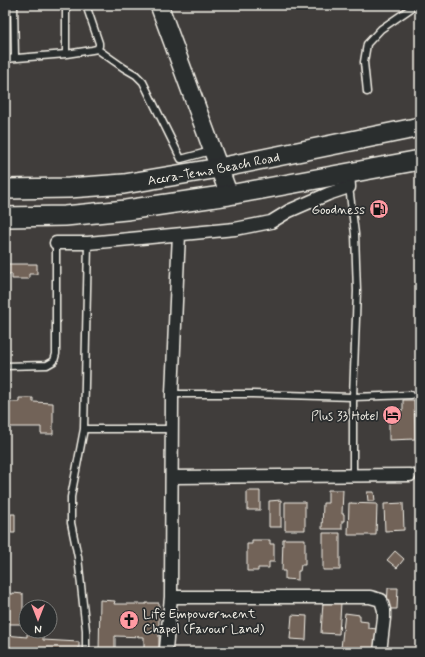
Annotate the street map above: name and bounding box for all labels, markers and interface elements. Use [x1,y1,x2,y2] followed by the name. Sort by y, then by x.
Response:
[146,149,281,190] street label: Accra-Tema Beach Road
[368,198,390,220] fuel station icon: Goodness
[312,202,365,219] place label: Goodness
[381,404,403,426] hotel icon: Plus 33 Hotel
[311,408,378,425] place label: Plus 33 Hotel
[18,599,58,639] north arrow
[143,606,265,638] place label: Life Empowerment Chapel (Favour Land)
[118,609,140,631] church icon: Life Empowerment Chapel (Favour Land)
[34,621,42,635] text: N

